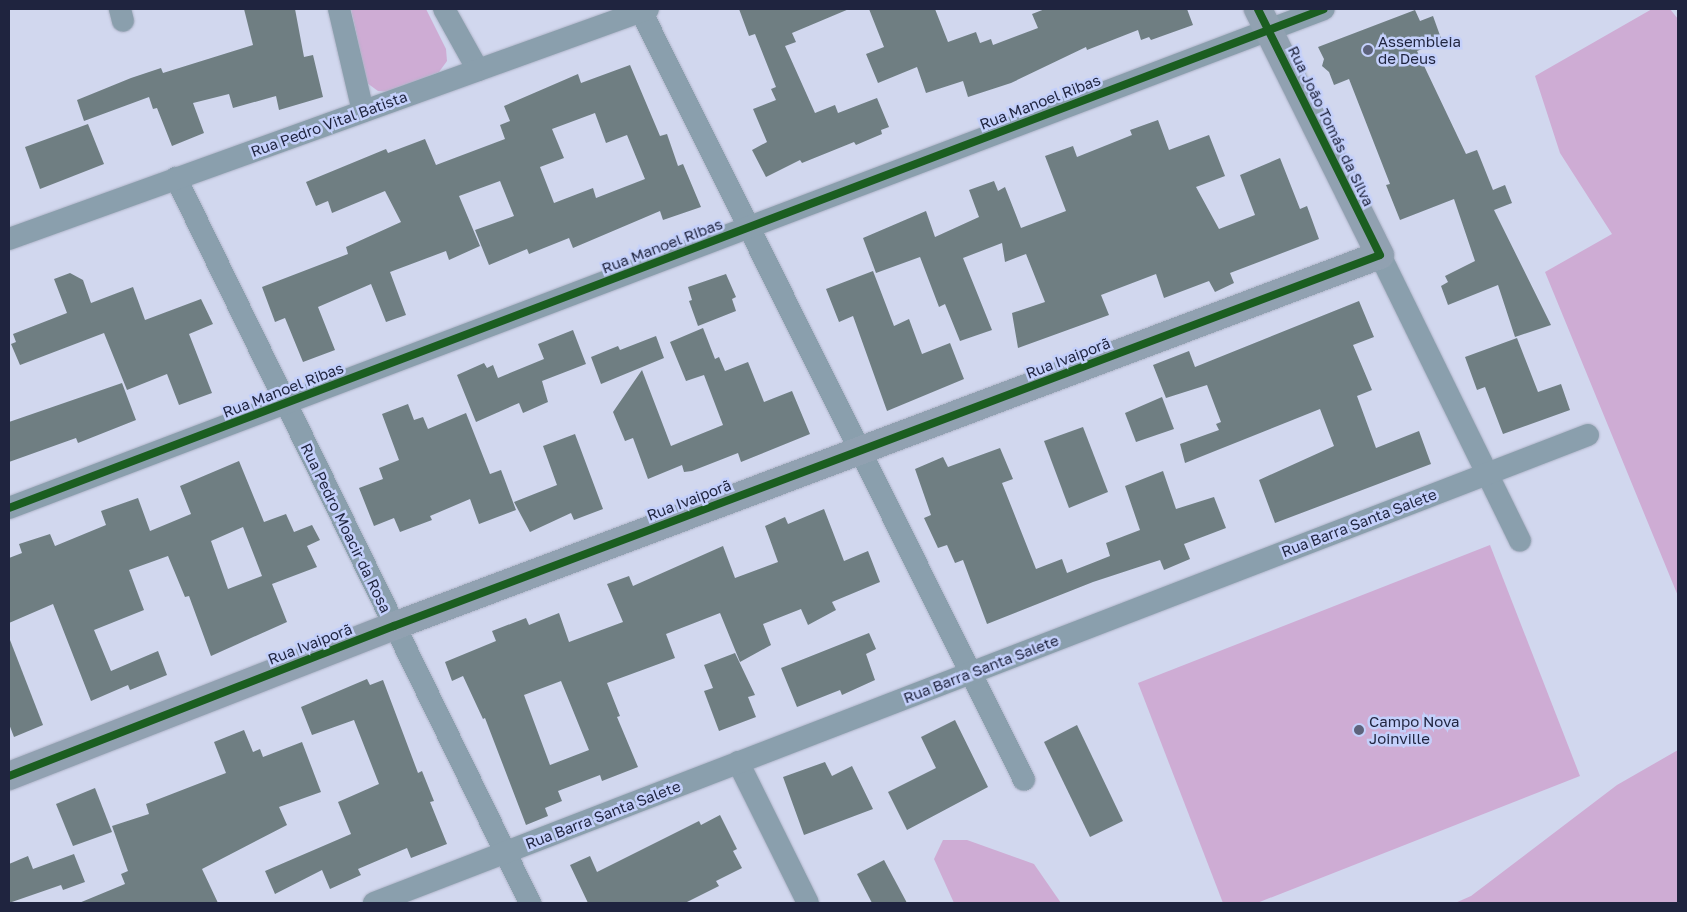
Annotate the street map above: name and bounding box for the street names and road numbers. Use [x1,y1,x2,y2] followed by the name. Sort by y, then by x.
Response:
[1284,43,1378,209] street label: Rua João Tomás da Silva
[977,71,1103,133] street label: Rua Manoel Ribas
[248,87,410,161] street label: Rua Pedro Vital Batista
[599,215,725,277] street label: Rua Manoel Ribas
[1023,334,1113,382] street label: Rua Ivaiporã
[220,359,346,421] street label: Rua Manoel Ribas
[297,440,395,616] street label: Rua Pedro Moacir da Rosa
[644,476,734,524] street label: Rua Ivaiporã
[1279,485,1439,561] street label: Rua Barra Santa Salete
[265,620,355,668] street label: Rua Ivaiporã
[901,631,1061,707] street label: Rua Barra Santa Salete
[523,777,683,853] street label: Rua Barra Santa Salete

